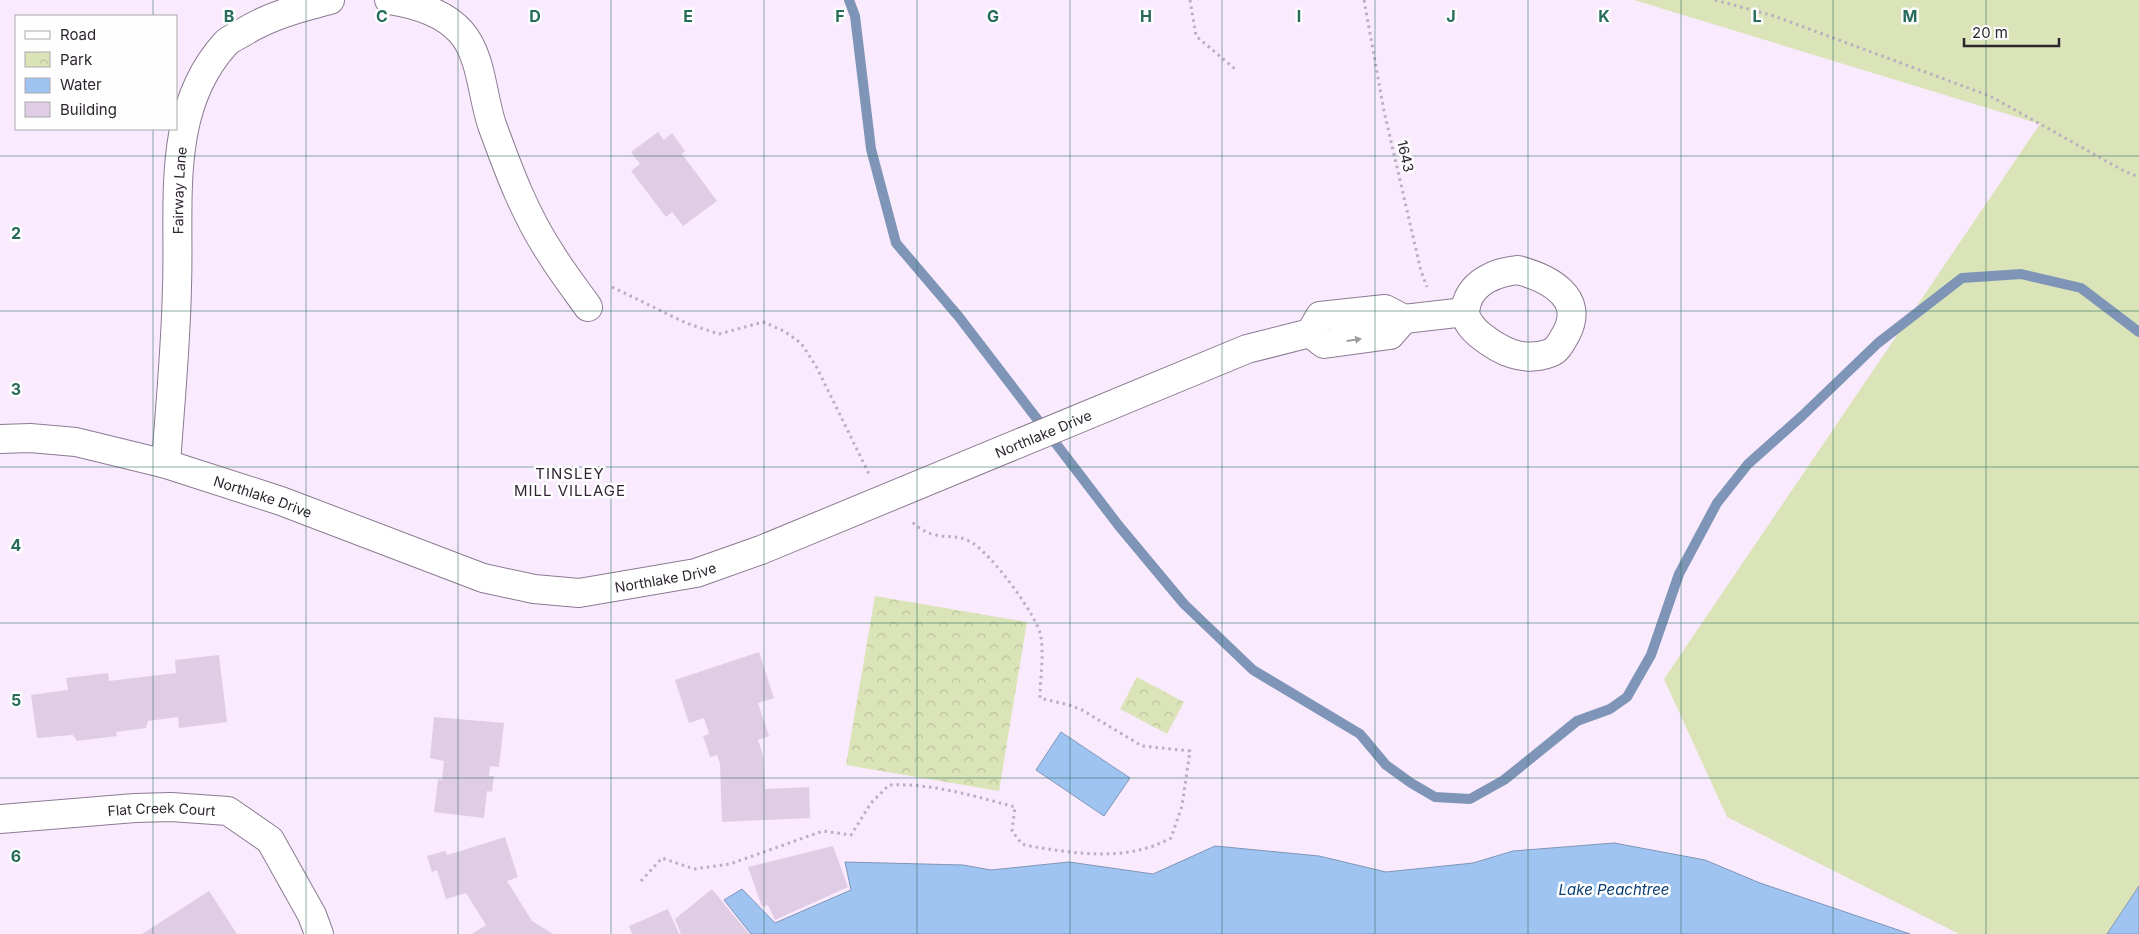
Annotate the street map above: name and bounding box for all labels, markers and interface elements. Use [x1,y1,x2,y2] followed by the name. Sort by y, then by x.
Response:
[224,6,234,26] text: B
[376,6,388,26] text: C
[529,6,541,26] text: D
[683,6,693,26] text: E
[835,6,845,26] text: F
[987,6,999,26] text: G
[1140,6,1152,26] text: H
[1297,6,1301,26] text: I
[1446,6,1456,26] text: J
[1598,6,1610,26] text: K
[1752,6,1762,26] text: L
[1903,6,1917,26] text: M
[15,15,178,130] legend
[1964,15,2059,47] scale bar
[1972,23,2008,42] text: 20 m
[60,25,96,44] text: Road
[60,50,93,69] text: Park
[60,75,102,94] text: Water
[60,100,117,119] text: Building
[1394,138,1418,174] street label: 1643
[169,146,190,234] street label: Fairway Lane
[11,223,21,243] text: 2
[1347,336,1363,344] one-way arrow
[11,379,21,399] text: 3
[992,406,1094,461] street label: Northlake Drive
[514,464,626,500] district label: TINSLEY MILL VILLAGE
[212,471,315,521] street label: Northlake Drive
[11,535,22,555] text: 4
[613,558,718,595] street label: Northlake Drive
[11,690,21,710] text: 5
[107,798,217,819] street label: Flat Creek Court
[11,846,21,866] text: 6
[1559,880,1669,899] water label: Lake Peachtree

